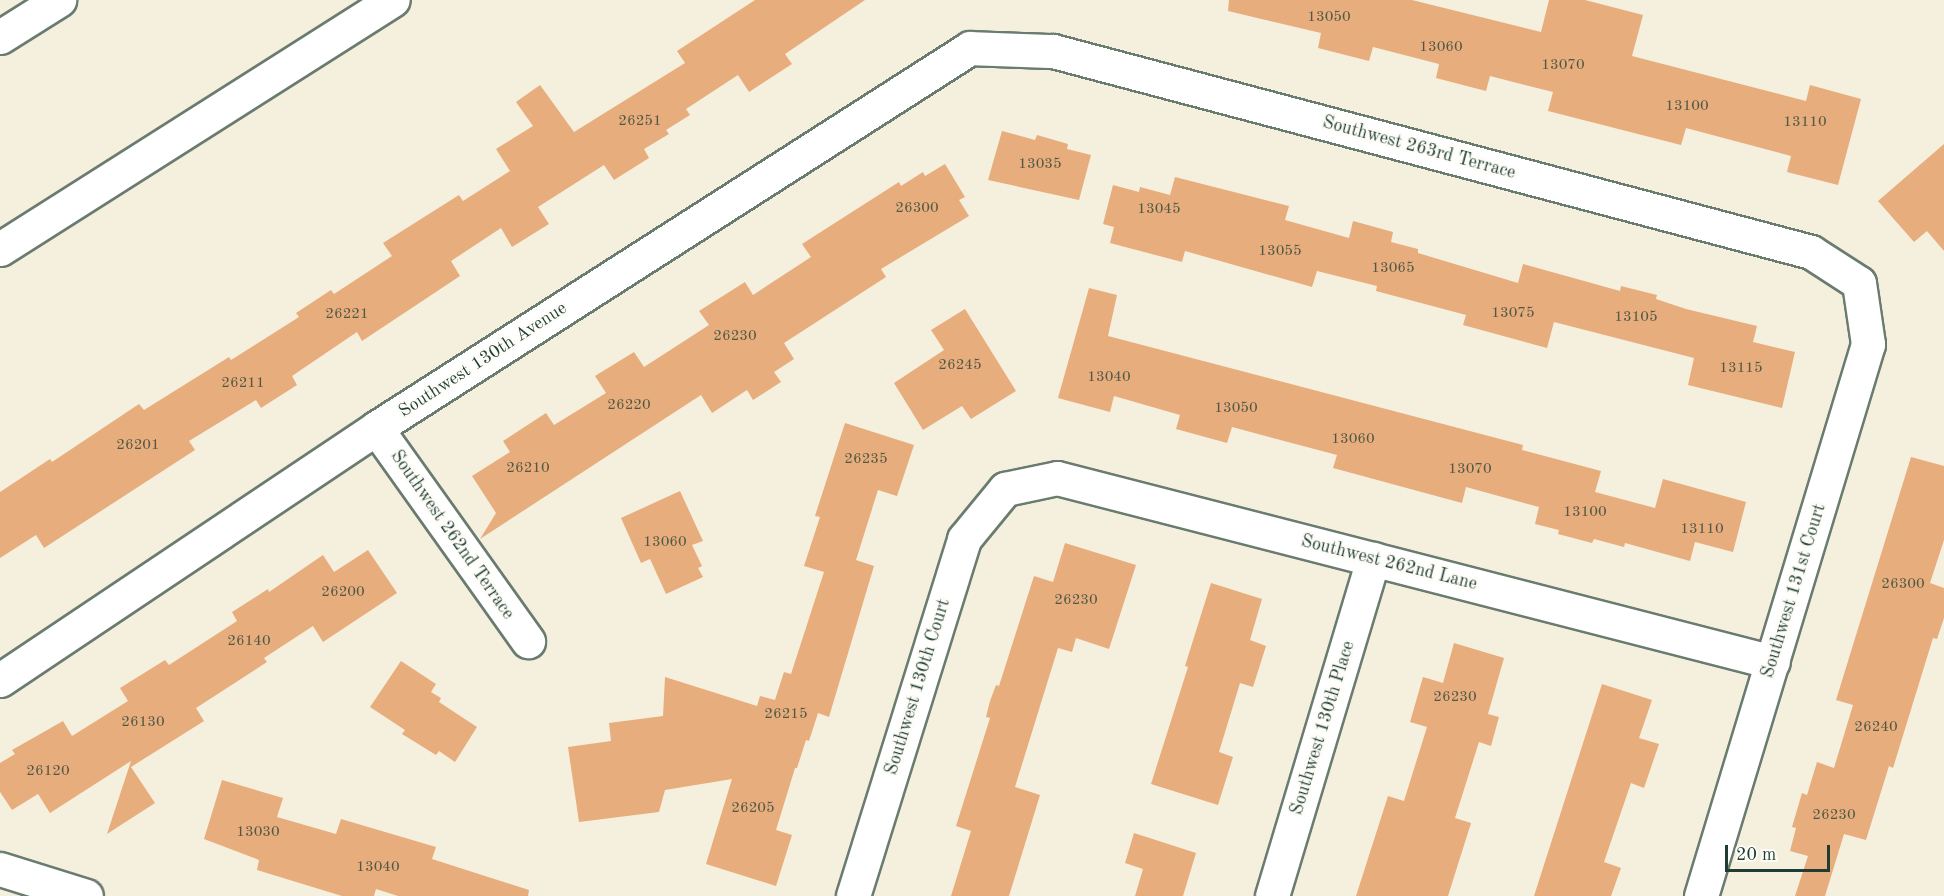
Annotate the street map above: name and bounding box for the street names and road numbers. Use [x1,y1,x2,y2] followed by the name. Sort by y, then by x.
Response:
[1320,112,1518,184] street label: Southwest 263rd Terrace
[395,298,571,422] street label: Southwest 130th Avenue
[385,446,519,624] street label: Southwest 262nd Terrace
[1757,501,1831,681] street label: Southwest 131st Court
[1299,531,1479,595] street label: Southwest 262nd Lane
[881,596,955,778] street label: Southwest 130th Court
[1286,638,1360,818] street label: Southwest 130th Place

